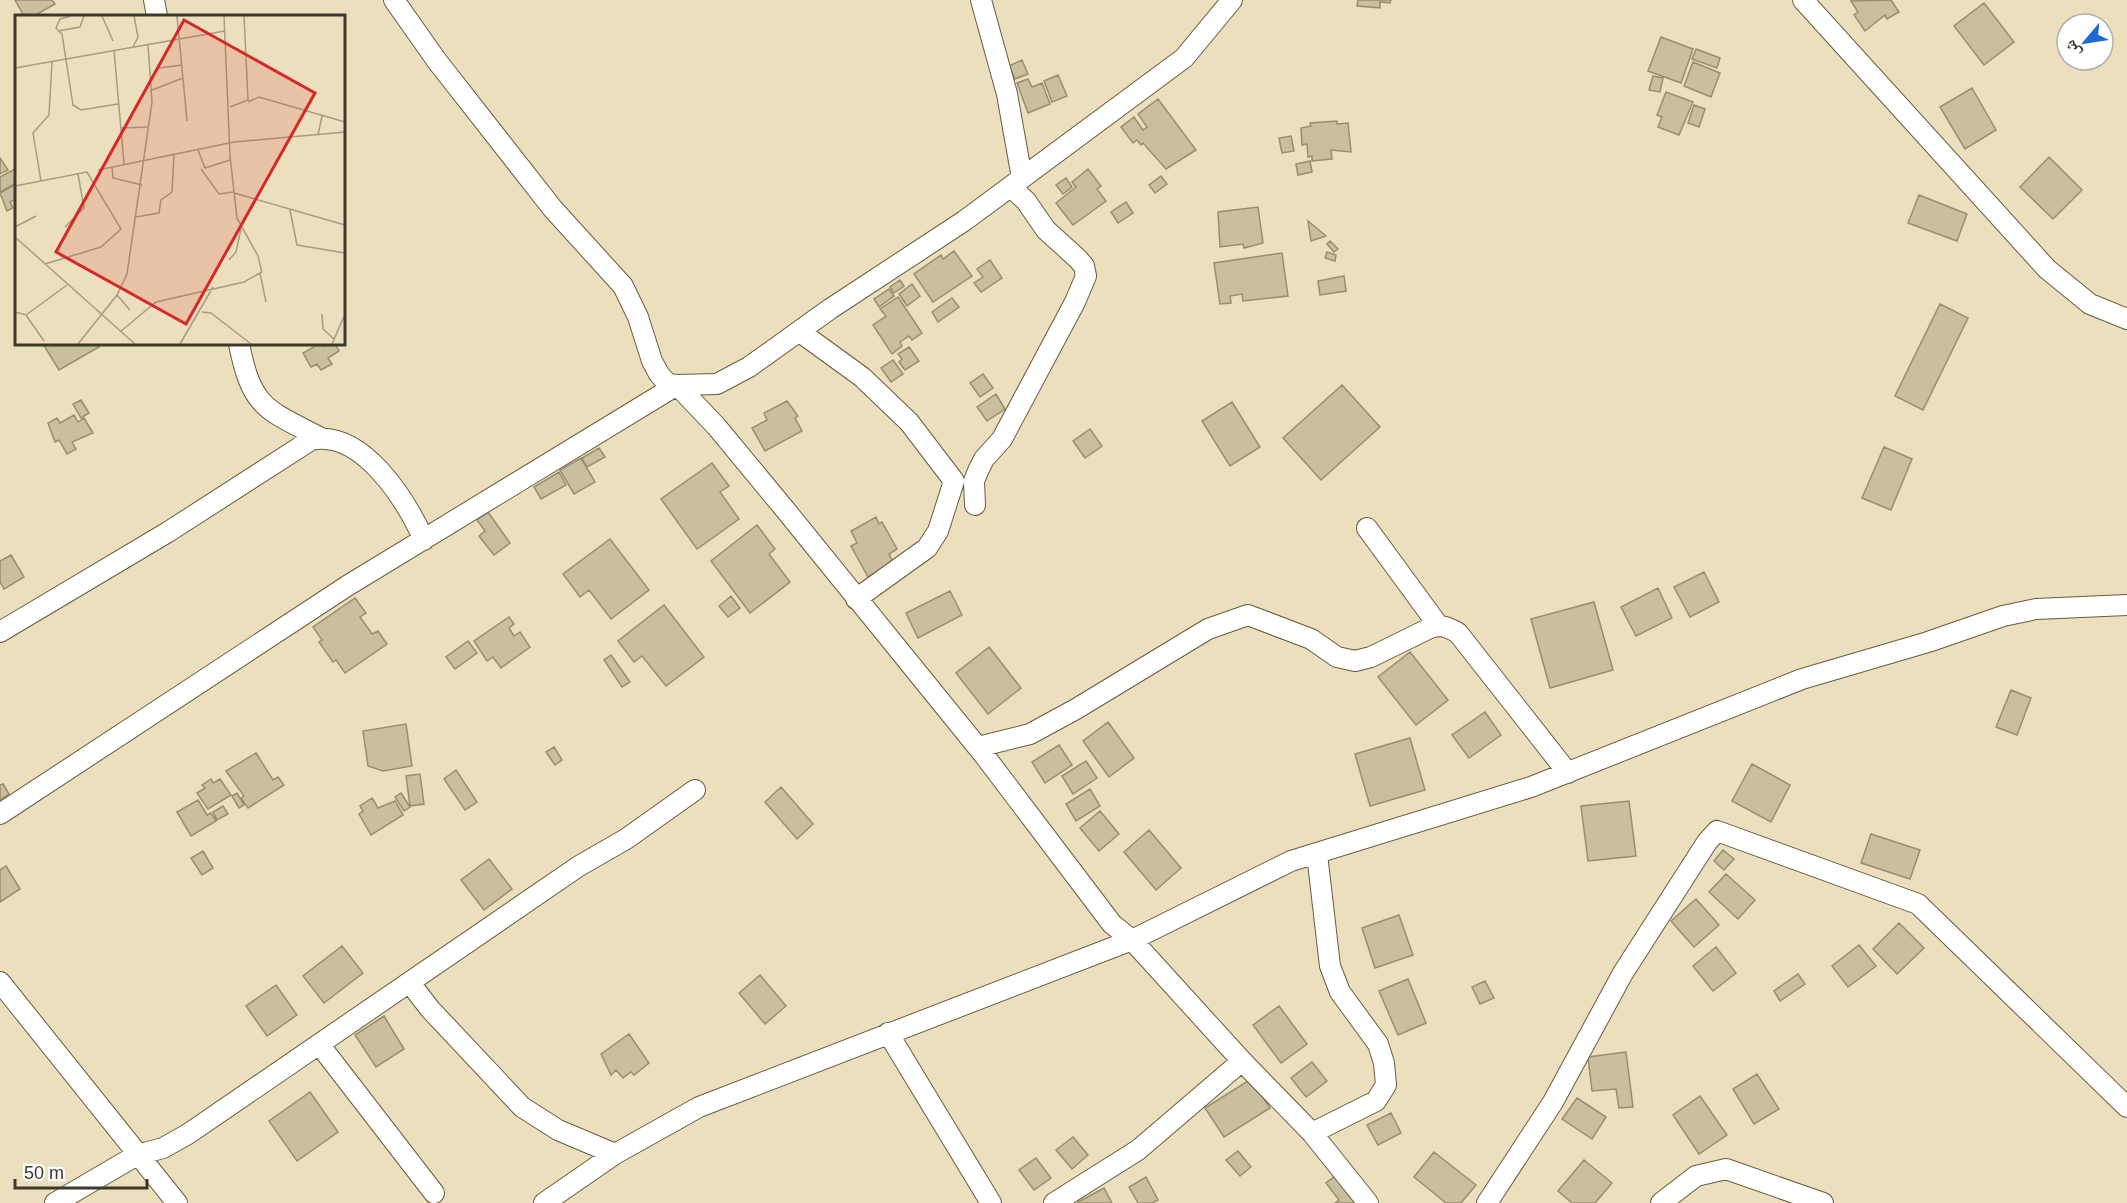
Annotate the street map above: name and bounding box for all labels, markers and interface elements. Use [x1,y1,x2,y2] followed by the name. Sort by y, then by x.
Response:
[2055,12,2115,72] north arrow
[15,15,345,345] inset map
[2061,37,2085,61] text: ش
[15,1152,147,1190] scale bar
[24,1163,64,1183] text: 50 m

